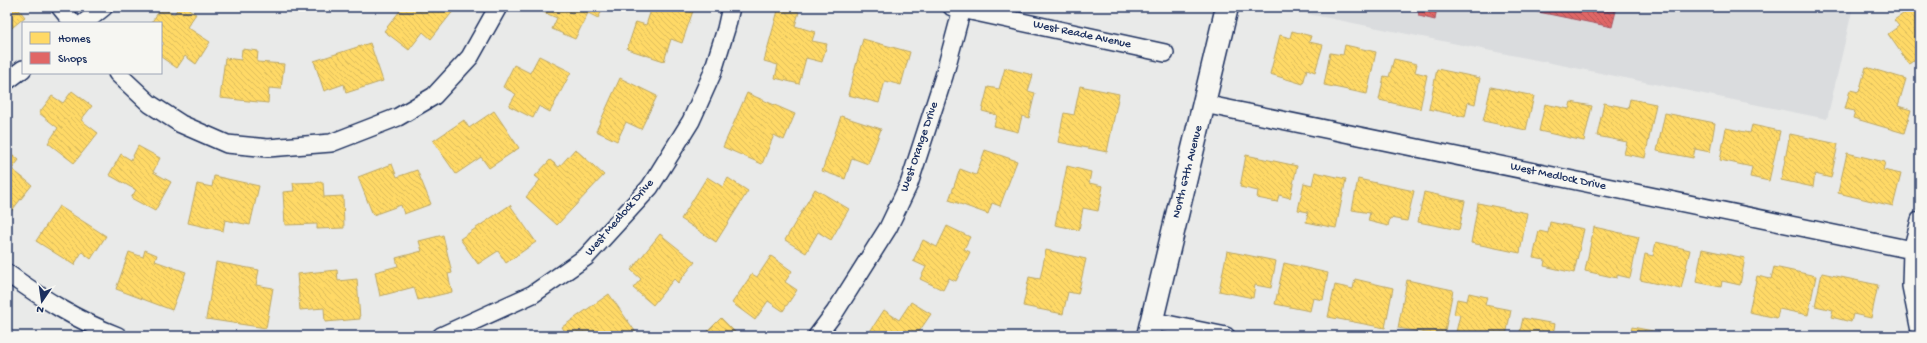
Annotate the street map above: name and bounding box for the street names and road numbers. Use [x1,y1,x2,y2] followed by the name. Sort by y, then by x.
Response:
[1032,18,1133,52] street label: West Reade Avenue
[898,99,942,194] street label: West Orange Drive
[1170,123,1206,220] street label: North 67th Avenue
[1509,160,1608,194] street label: West Medlock Drive
[583,176,658,259] street label: West Medlock Drive

